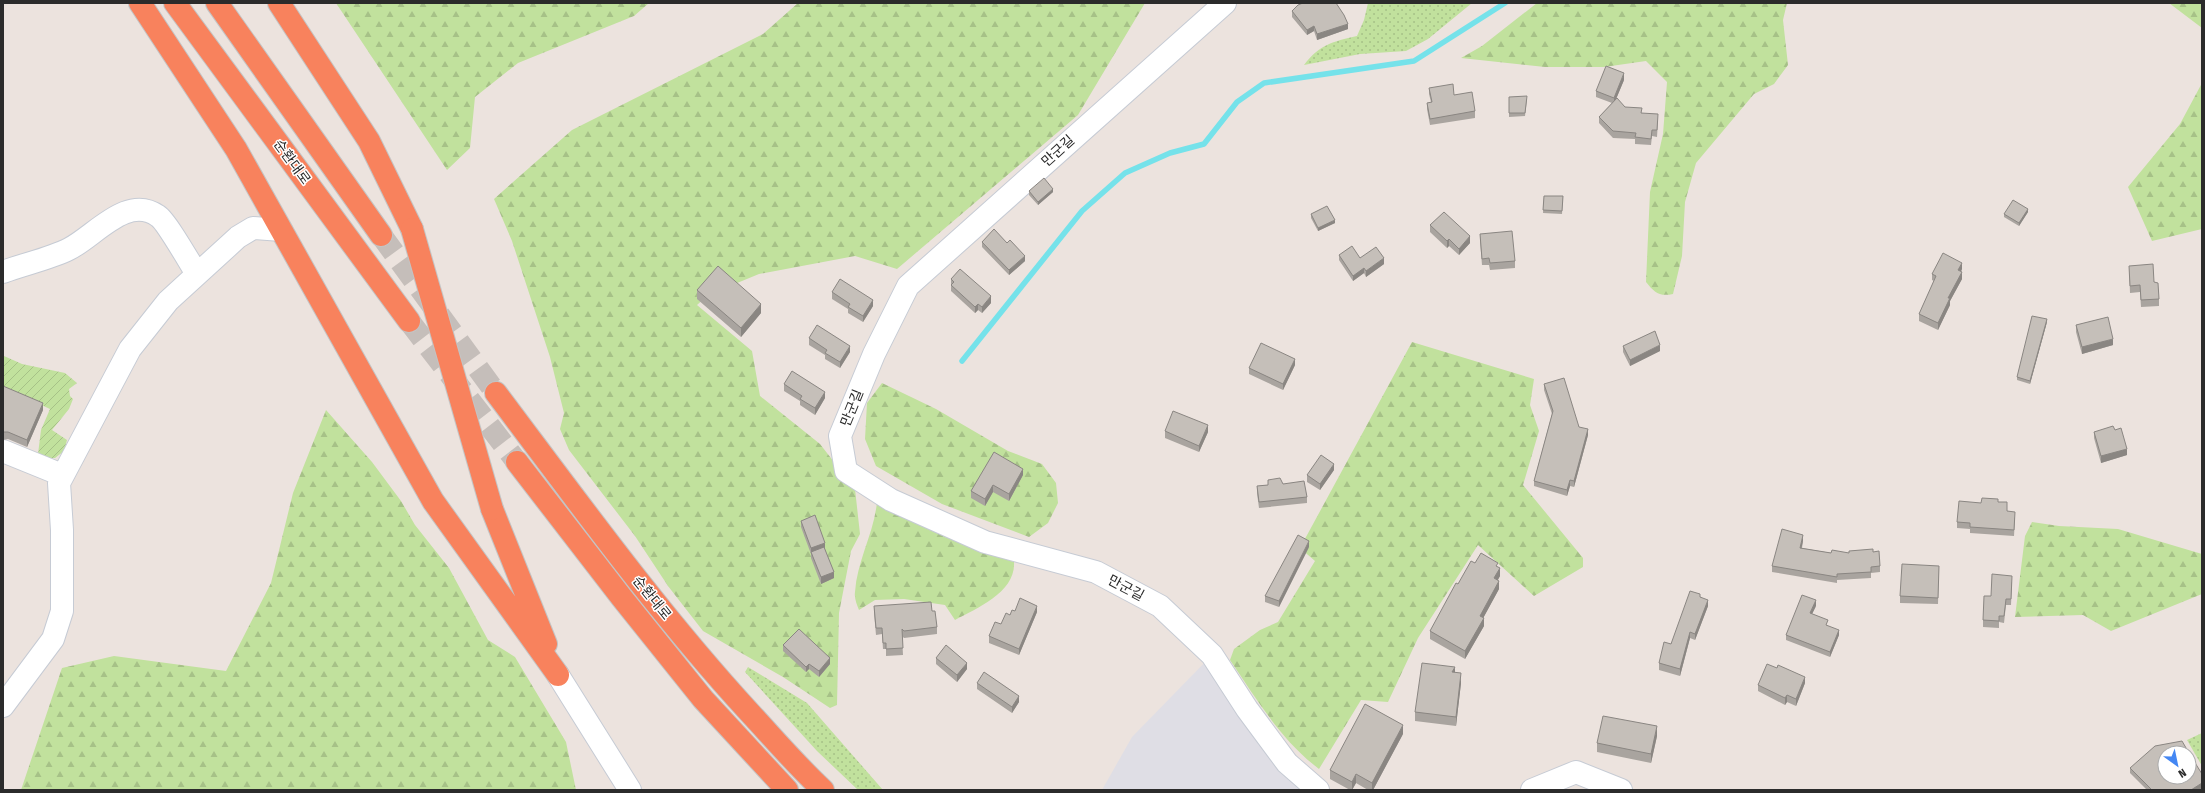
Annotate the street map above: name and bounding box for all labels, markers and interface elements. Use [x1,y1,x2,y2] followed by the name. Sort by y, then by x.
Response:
[1038,132,1078,170] street label: 만군길
[270,136,314,188] street label: 순환대로
[837,387,867,429] street label: 만군길
[1105,571,1147,605] street label: 만군길
[629,573,675,623] street label: 순환대로
[2157,745,2197,785] north arrow
[2176,766,2188,780] text: N

